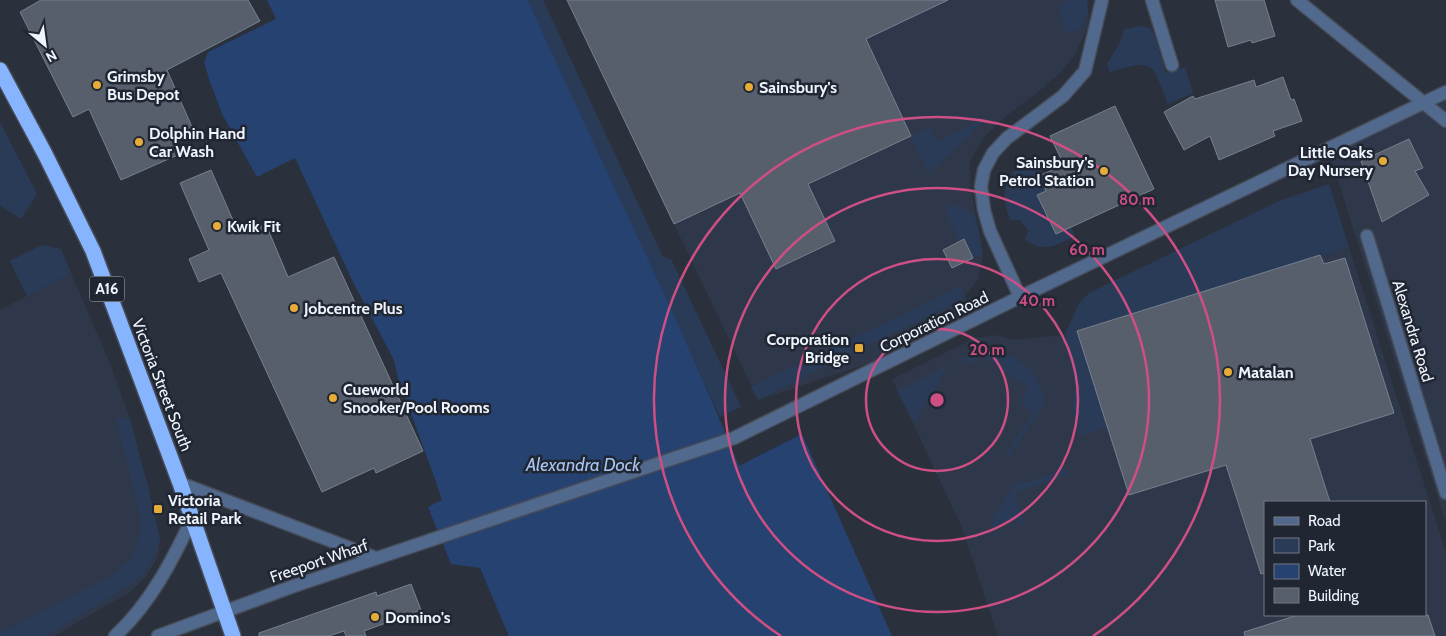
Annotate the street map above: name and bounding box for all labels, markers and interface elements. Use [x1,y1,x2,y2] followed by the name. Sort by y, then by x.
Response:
[20,20,70,70] north arrow
[43,46,60,67] text: N
[107,67,180,104] place label: Grimsby Bus Depot
[759,78,837,97] place label: Sainsbury's
[91,79,103,91] marker: Grimsby Bus Depot
[743,81,755,93] marker: Sainsbury's
[149,124,245,161] place label: Dolphin Hand Car Wash
[133,136,145,148] marker: Dolphin Hand Car Wash
[1288,143,1373,180] place label: Little Oaks Day Nursery
[999,153,1094,190] place label: Sainsbury's Petrol Station
[1377,155,1389,167] marker: Little Oaks Day Nursery
[1098,165,1110,177] marker: Sainsbury's Petrol Station
[1119,191,1155,209] text: 80 m
[227,217,281,236] place label: Kwik Fit
[211,220,223,232] marker: Kwik Fit
[1069,241,1105,259] text: 60 m
[90,276,124,302] road number: A16
[1388,278,1438,384] street label: Alexandra Road
[877,287,991,357] street label: Corporation Road
[1019,292,1055,310] text: 40 m
[303,299,403,318] place label: Jobcentre Plus
[288,302,300,314] marker: Jobcentre Plus
[128,316,196,454] street label: Victoria Street South
[766,330,849,367] place label: Corporation Bridge
[970,341,1004,359] text: 20 m
[853,342,865,354] marker: Corporation Bridge
[1238,363,1294,382] place label: Matalan
[1222,366,1234,378] marker: Matalan
[343,380,490,417] place label: Cueworld Snooker/Pool Rooms
[928,391,946,409] centre of rings
[327,392,339,404] marker: Cueworld Snooker/Pool Rooms
[525,454,641,476] water label: Alexandra Dock
[168,491,242,528] place label: Victoria Retail Park
[1264,501,1426,616] legend
[152,503,164,515] marker: Victoria Retail Park
[1308,512,1341,530] text: Road
[267,535,371,587] street label: Freeport Wharf
[1308,537,1335,555] text: Park
[1308,562,1346,580] text: Water
[1308,587,1359,605] text: Building
[385,608,451,627] place label: Domino's
[369,611,381,623] marker: Domino's

